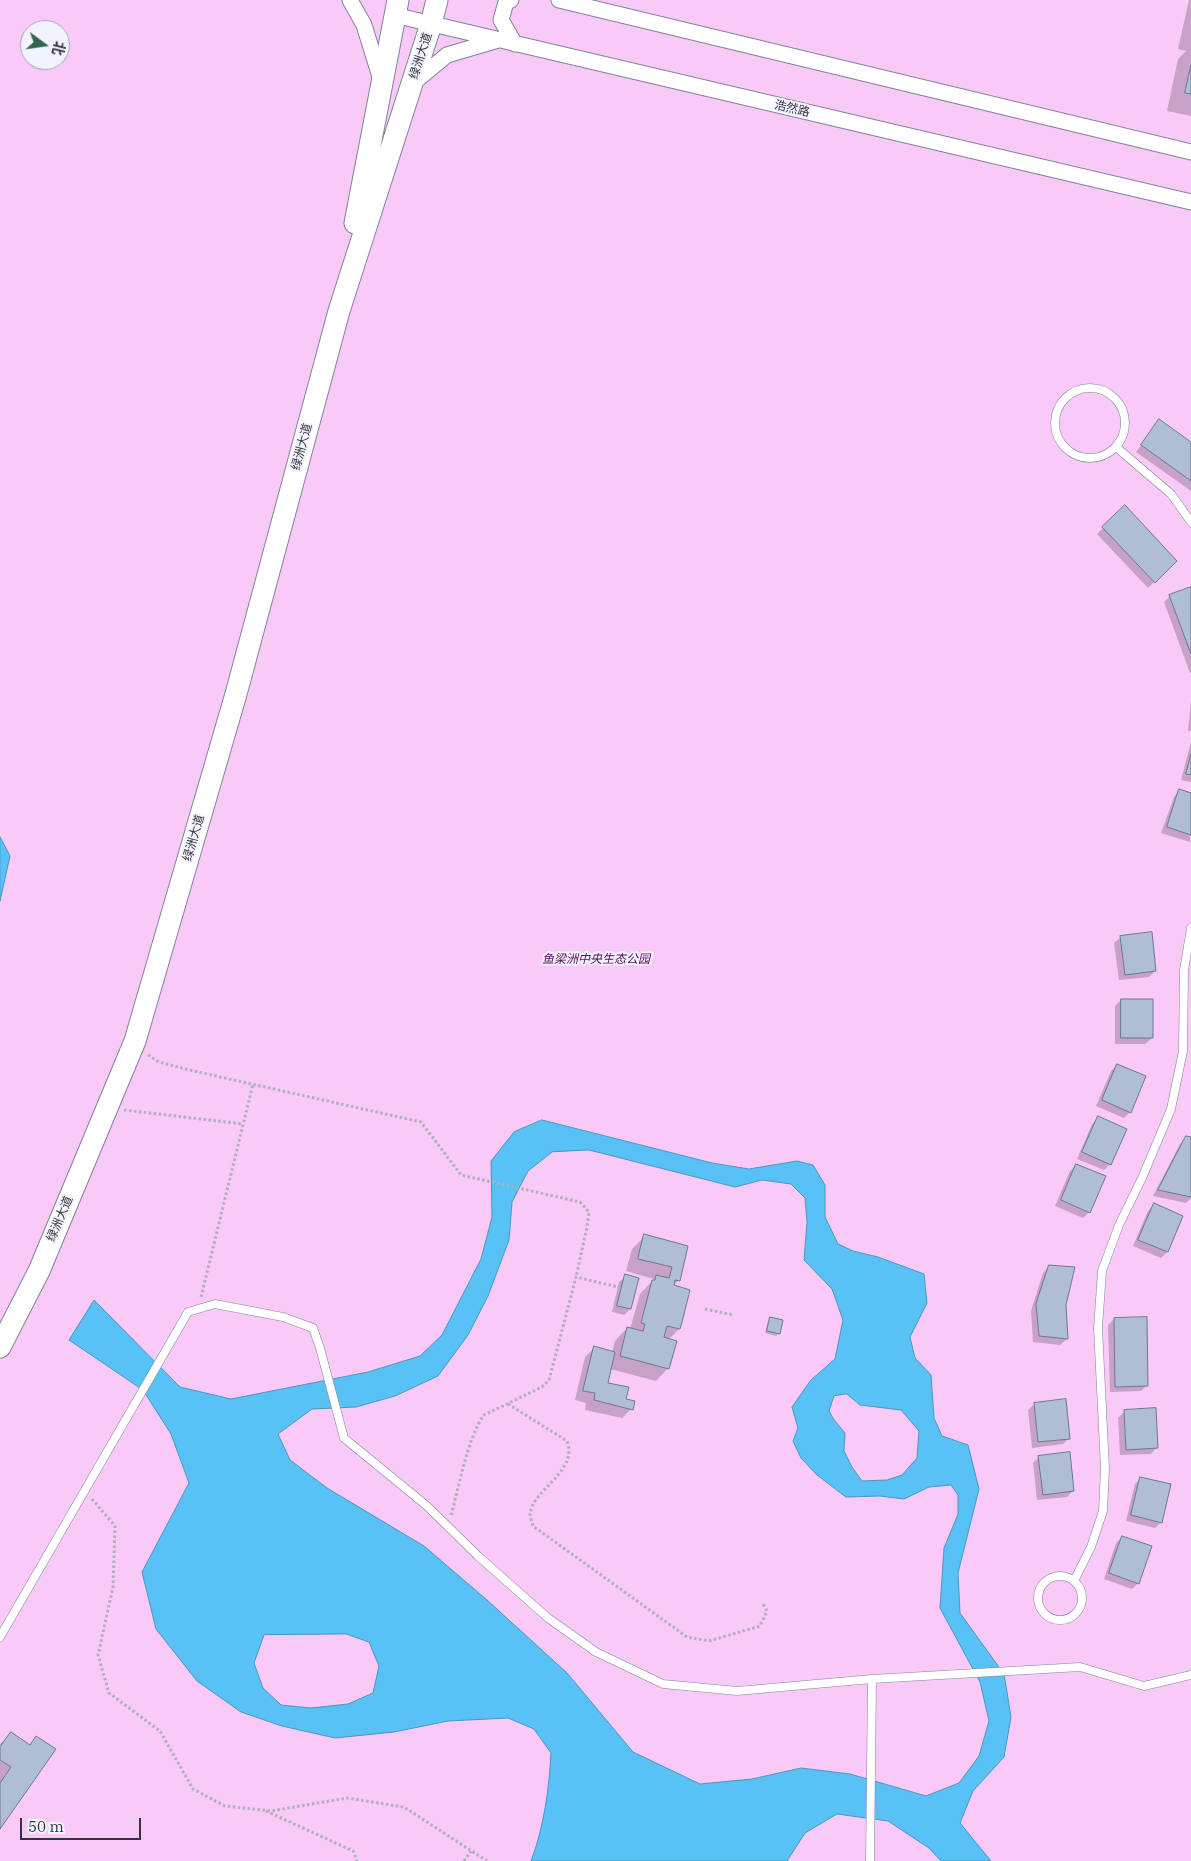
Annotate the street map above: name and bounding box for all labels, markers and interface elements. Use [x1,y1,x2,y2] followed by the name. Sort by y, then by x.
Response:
[20,20,70,70] north arrow
[407,31,435,81] street label: 绿洲大道
[48,39,69,57] text: 北
[773,98,811,120] street label: 浩然路
[289,422,315,472] street label: 绿洲大道
[180,813,208,863] street label: 绿洲大道
[542,953,650,967] park label: 鱼梁洲中央生态公园
[44,1194,76,1244] street label: 绿洲大道
[22,1808,144,1840] scale bar
[28,1817,64,1836] text: 50 m

